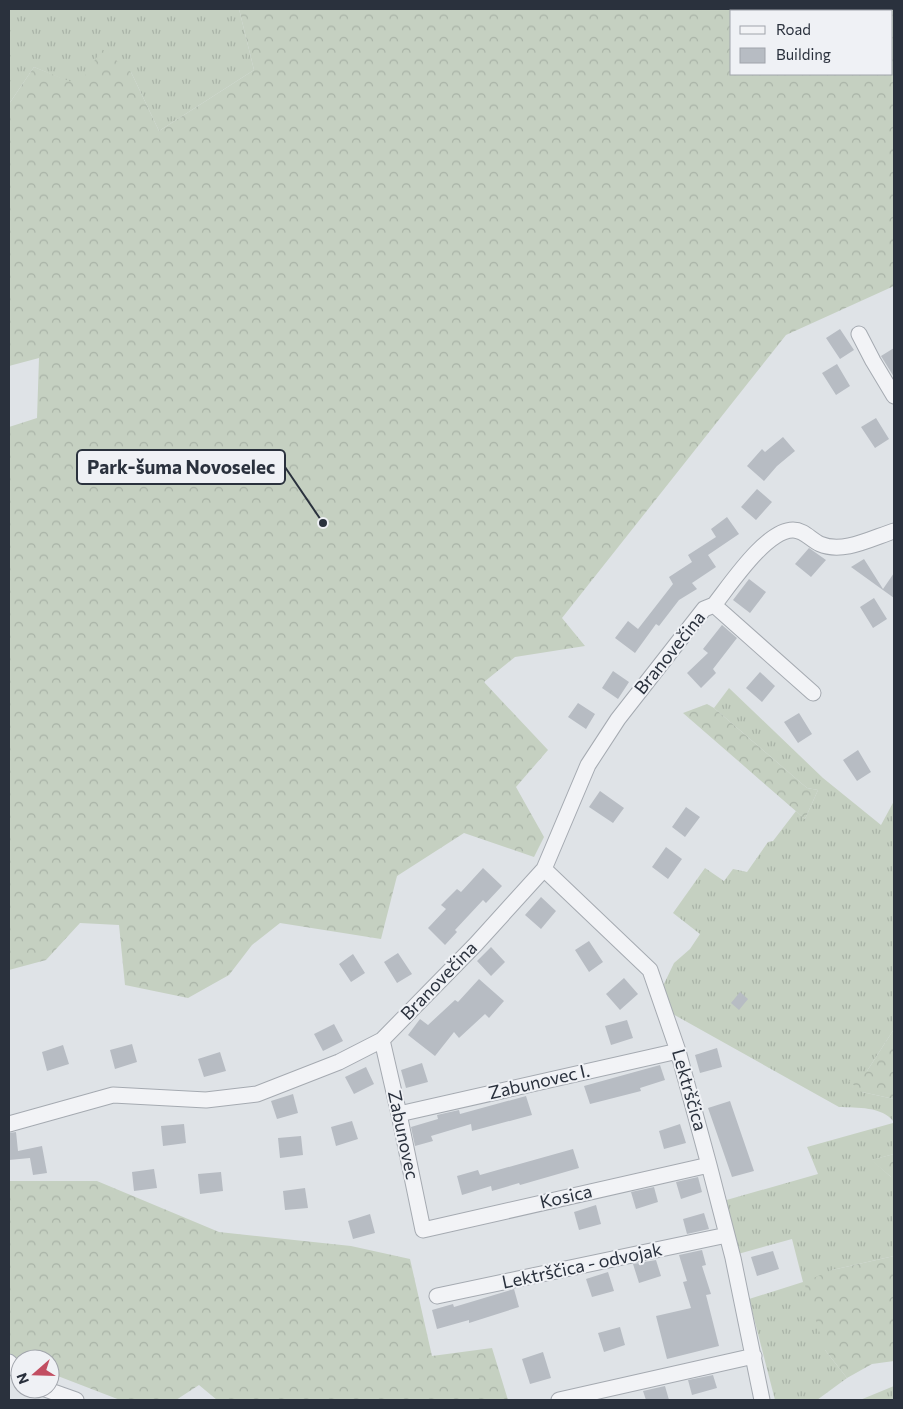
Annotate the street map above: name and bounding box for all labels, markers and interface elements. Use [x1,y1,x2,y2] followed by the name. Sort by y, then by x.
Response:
[730,10,893,75] legend
[776,20,811,38] text: Road
[776,45,831,63] text: Building
[77,450,285,484] callout: Park-šuma Novoselec
[87,455,275,478] text: Park-šuma Novoselec
[629,606,709,698] street label: Branovečina
[395,937,481,1024] street label: Branovečina
[668,1046,712,1133] street label: Lektrščica
[486,1059,591,1103] street label: Zabunovec I.
[384,1088,424,1181] street label: Zabunovec
[537,1179,594,1213] street label: Kosica
[500,1237,664,1293] street label: Lektrščica - odvojak
[10,1349,60,1399] north arrow
[13,1371,32,1386] text: N

